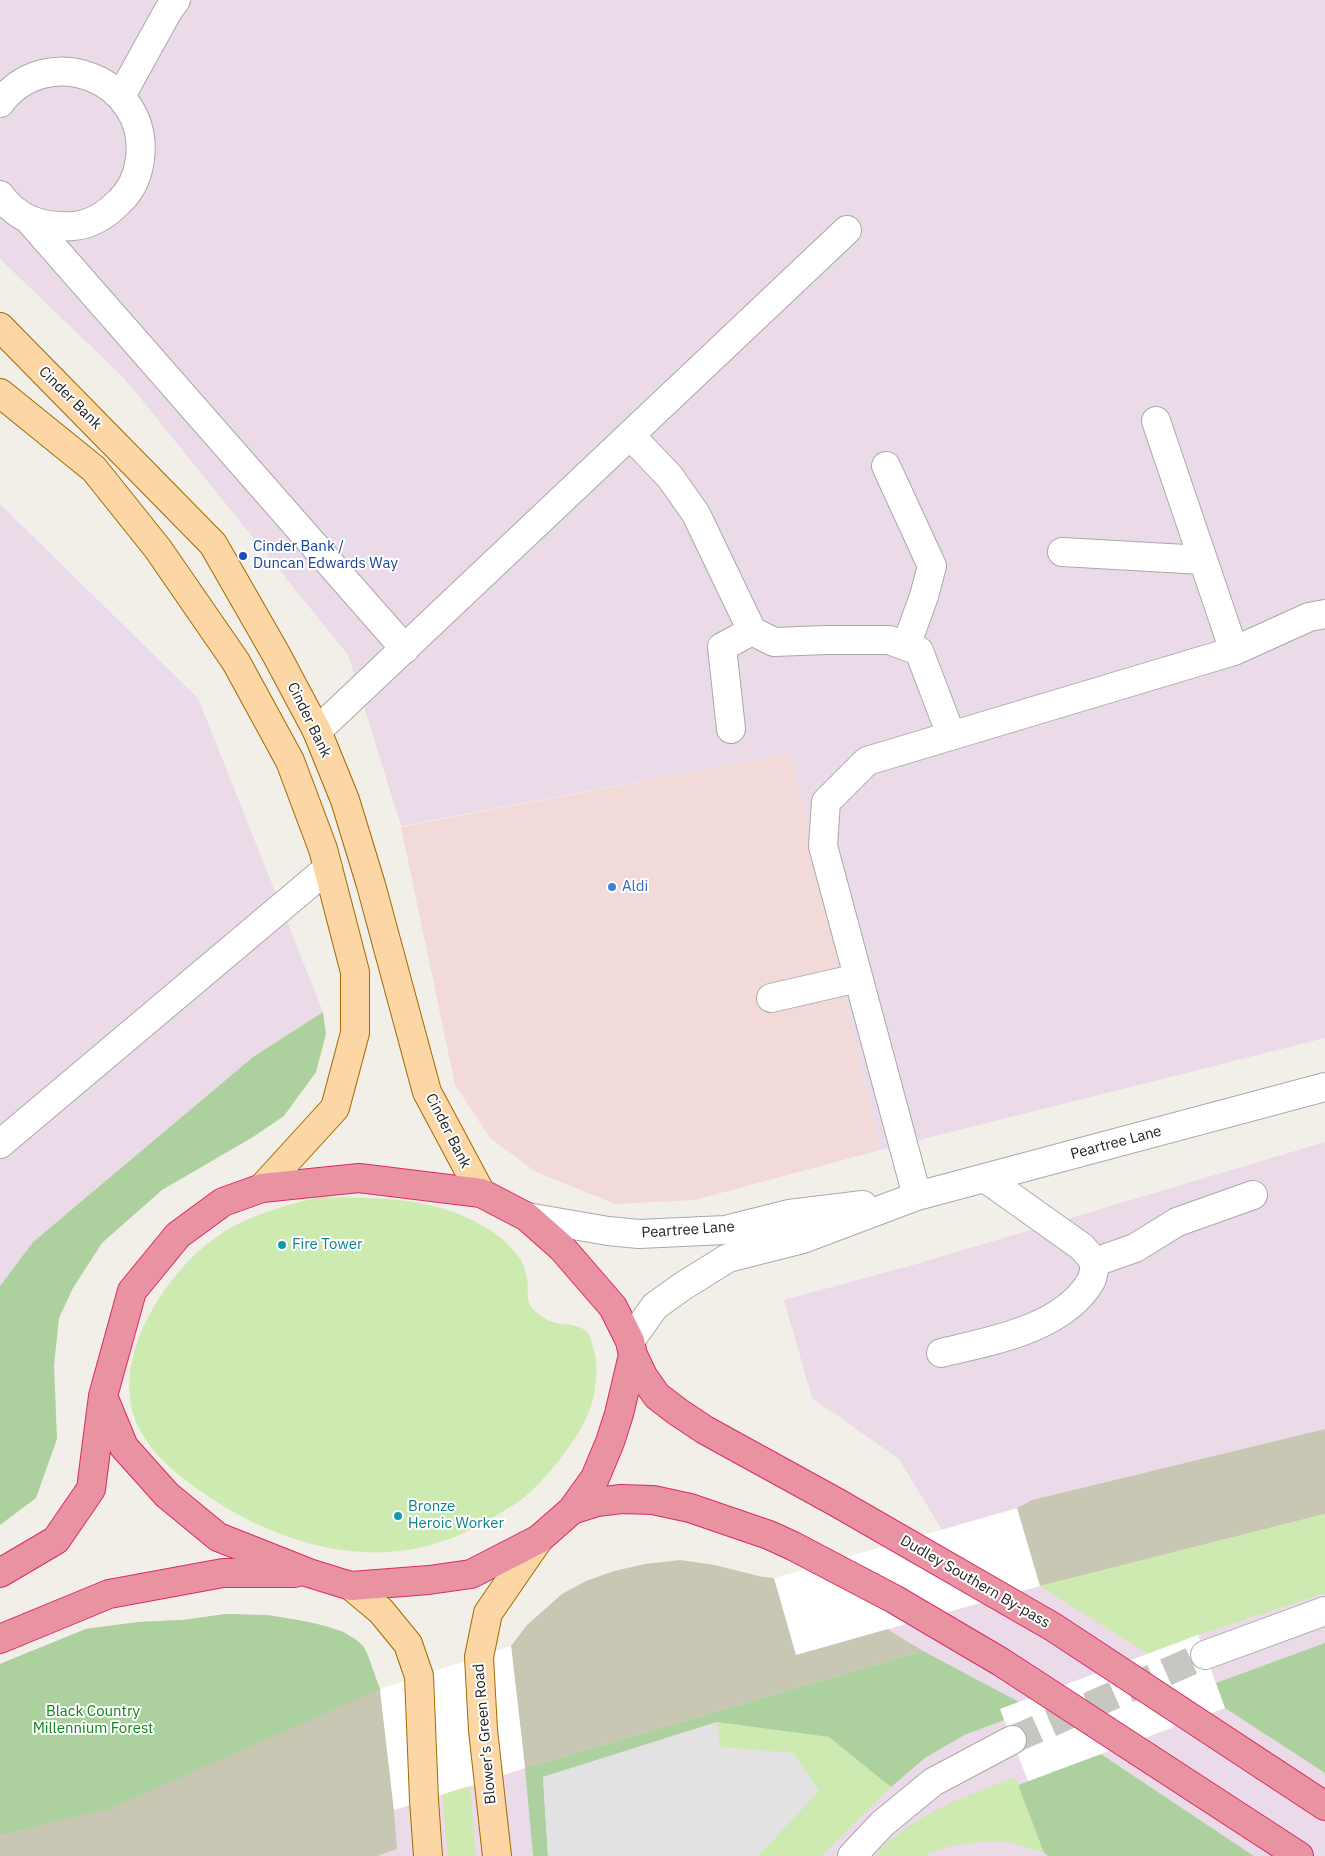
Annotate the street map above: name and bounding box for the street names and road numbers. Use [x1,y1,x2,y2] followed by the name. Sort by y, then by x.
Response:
[35,363,105,433] street label: Cinder Bank
[283,679,335,761] street label: Cinder Bank
[421,1090,475,1172] street label: Cinder Bank
[1068,1122,1164,1164] street label: Peartree Lane
[641,1218,735,1242] street label: Peartree Lane
[897,1532,1053,1632] street label: Dudley Southern By-pass
[470,1663,500,1805] street label: Blower's Green Road

